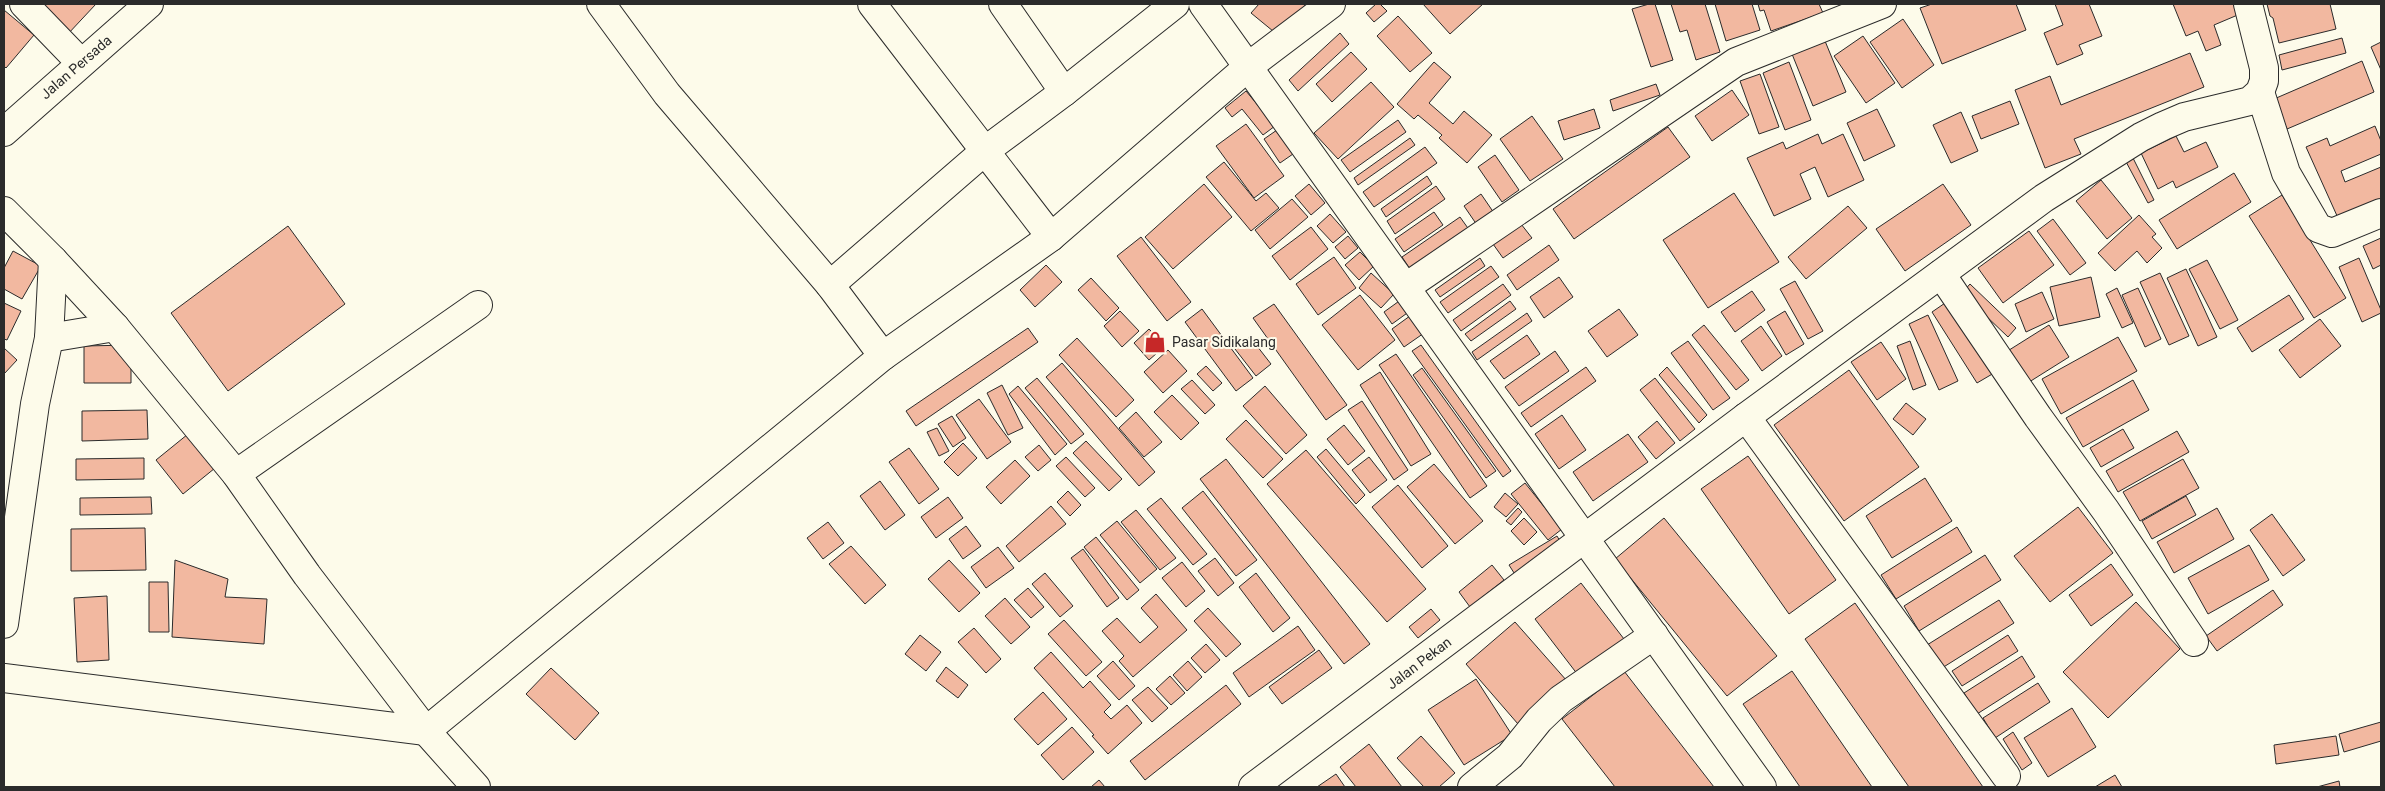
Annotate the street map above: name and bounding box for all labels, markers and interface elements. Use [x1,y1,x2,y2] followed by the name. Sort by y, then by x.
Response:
[37,32,115,102] street label: Jalan Persada
[1142,329,1168,355] shop icon: Pasar Sidikalang
[1172,334,1276,350] place label: Pasar Sidikalang
[1384,634,1454,692] street label: Jalan Pekan

